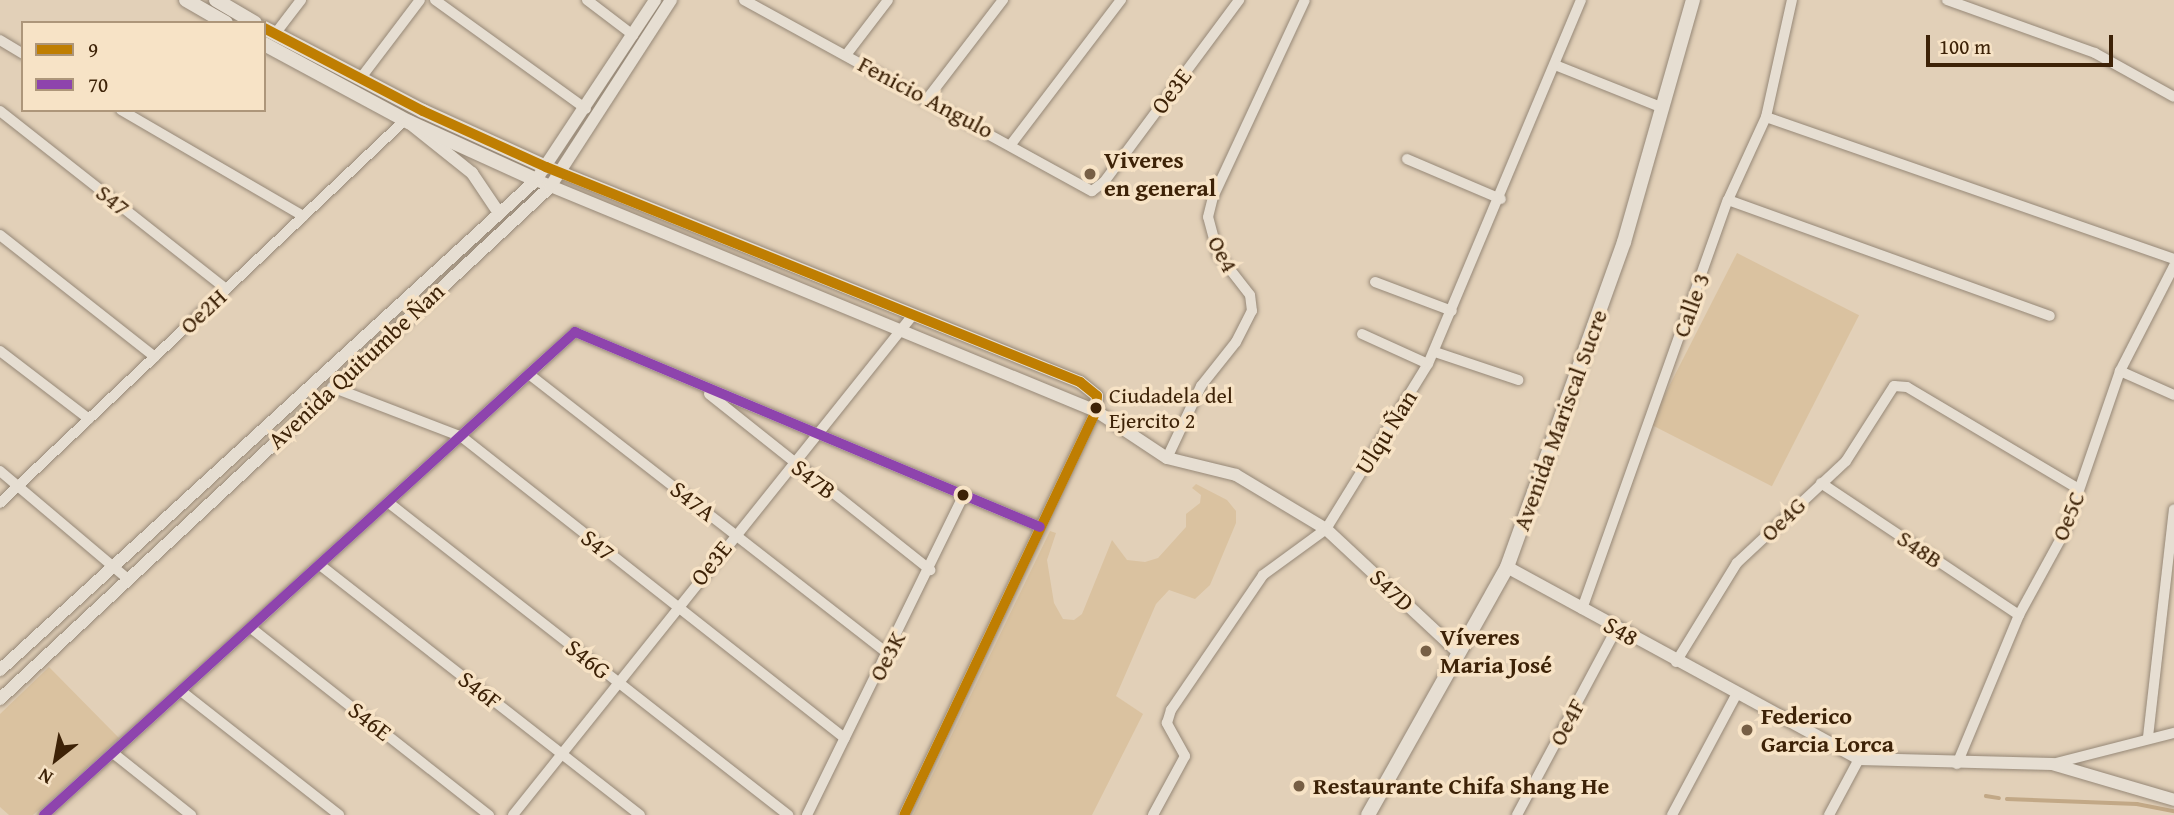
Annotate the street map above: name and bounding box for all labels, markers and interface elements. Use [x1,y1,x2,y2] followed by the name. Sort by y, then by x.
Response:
[21,21,266,112] legend
[1929,21,2116,65] scale bar
[1939,31,1991,62] text: 100 m
[88,34,98,65] text: 9
[853,49,999,145] street label: Fenicio Angulo
[1145,63,1197,119] street label: Oe3E
[88,69,108,100] text: 70
[1104,146,1216,202] place label: Viveres en general
[1082,166,1098,182] marker: Viveres en general
[90,178,136,222] street label: S47
[1202,231,1244,277] street label: Oe4
[1666,269,1716,341] street label: Calle 3
[262,277,450,455] street label: Avenida Quitumbe Ñan
[174,282,232,340] street label: Oe2H
[1507,306,1613,534] street label: Avenida Mariscal Sucre
[1109,382,1233,434] place label: Ciudadela del Ejercito 2
[1349,385,1423,479] street label: Ulqu Ñan
[1089,401,1103,415] marker: Ciudadela del Ejercito 2
[786,453,842,505] street label: S47B
[665,474,721,528] street label: S47A
[2045,487,2091,545] street label: Oe5C
[956,488,970,502] unlabelled marker
[1754,491,1812,547] street label: Oe4G
[575,523,621,567] street label: S47
[1892,524,1948,574] street label: S48B
[684,535,738,591] street label: Oe3E
[1364,563,1420,617] street label: S47D
[1599,610,1643,652] street label: S48
[1440,623,1552,679] place label: Víveres Maria José
[862,626,912,686] street label: Oe3K
[560,633,616,685] street label: S46G
[1418,643,1434,659] marker: Víveres Maria José
[453,664,507,716] street label: S46F
[1543,694,1591,750] street label: Oe4F
[343,695,397,747] street label: S46E
[1761,702,1894,758] place label: Federico Garcia Lorca
[1739,722,1755,738] marker: Federico Garcia Lorca
[21,724,91,794] north arrow
[33,762,58,792] text: N
[1313,772,1609,800] place label: Restaurante Chifa Shang He
[1291,778,1307,794] marker: Restaurante Chifa Shang He

